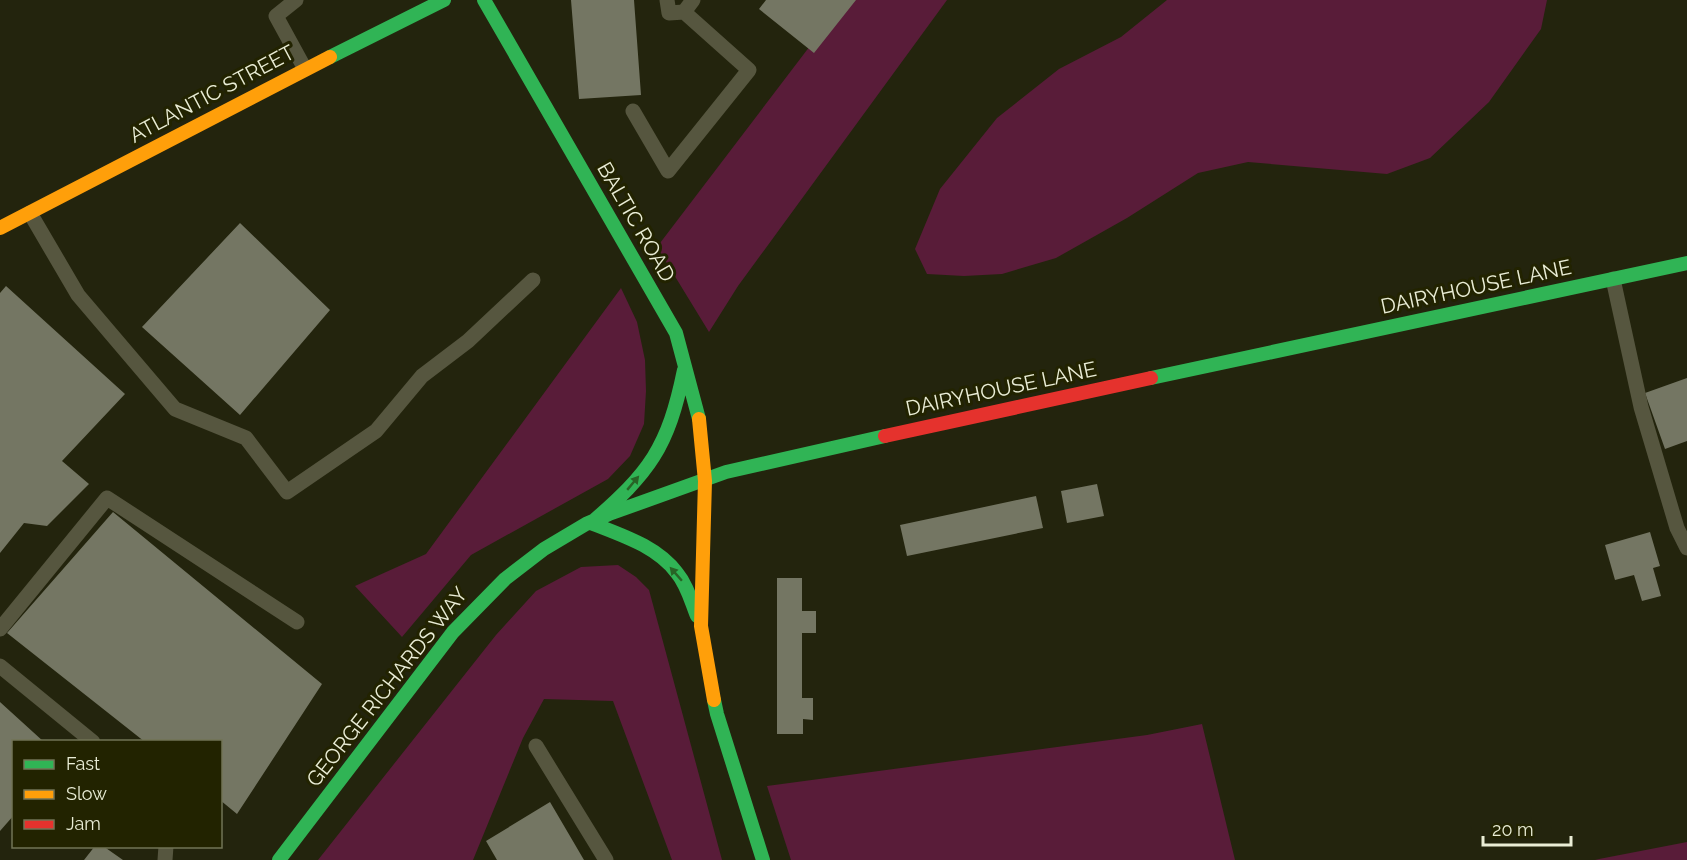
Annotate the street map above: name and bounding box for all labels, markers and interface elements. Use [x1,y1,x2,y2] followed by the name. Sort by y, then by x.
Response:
[125,39,299,148] street label: ATLANTIC STREET
[592,158,681,286] street label: BALTIC ROAD
[1378,254,1573,319] street label: DAIRYHOUSE LANE
[903,356,1098,421] street label: DAIRYHOUSE LANE
[627,475,640,491] one-way arrow
[669,566,683,581] one-way arrow
[301,582,472,791] street label: GEORGE RICHARDS WAY
[12,740,222,848] legend
[66,753,100,774] text: Fast
[66,783,107,804] text: Slow
[1483,809,1572,847] scale bar
[66,813,101,834] text: Jam
[1492,819,1534,840] text: 20 m

